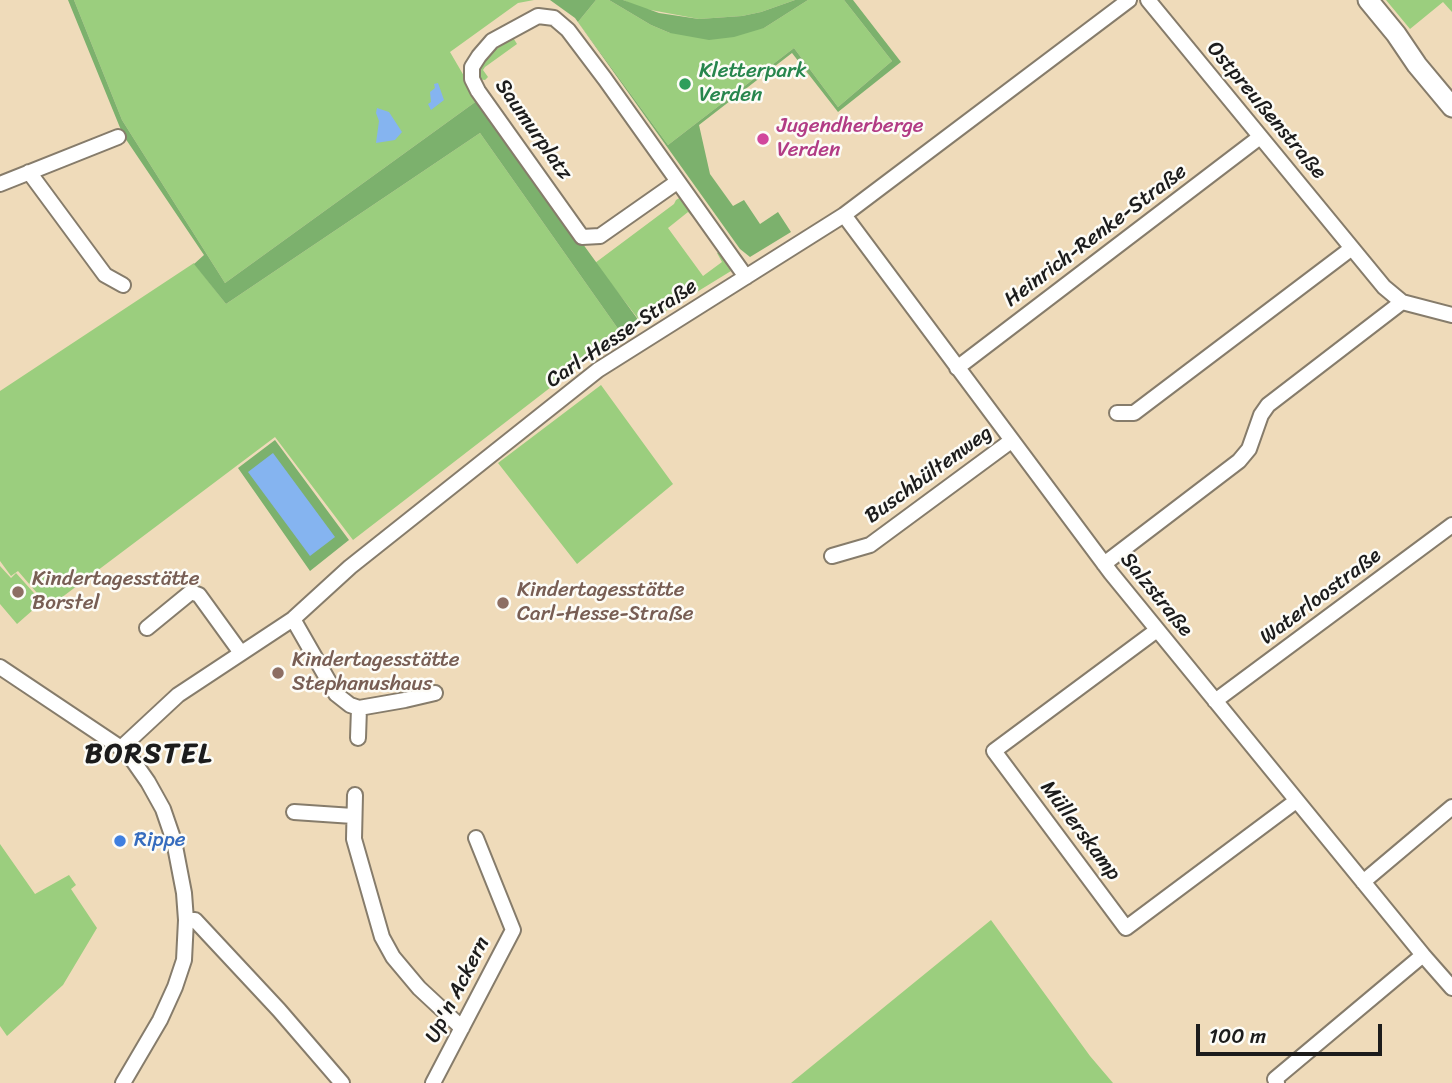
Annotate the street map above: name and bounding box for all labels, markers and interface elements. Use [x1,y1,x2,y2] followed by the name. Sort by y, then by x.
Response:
[1201,37,1331,185] street label: Ostpreußenstraße
[699,59,807,109] place label: Kletterpark Verden
[489,75,577,185] street label: Saumurplatz
[677,76,693,92] marker: Kletterpark Verden
[777,114,924,164] place label: Jugendherberge Verden
[755,131,771,147] marker: Jugendherberge Verden
[1000,159,1192,313] street label: Heinrich-Renke-Straße
[542,274,702,394] street label: Carl-Hesse-Straße
[861,420,997,530] street label: Buschbültenweg
[1256,543,1386,651] street label: Waterloostraße
[1114,548,1198,642] street label: Salzstraße
[32,567,200,617] place label: Kindertagesstätte Borstel
[517,578,694,628] place label: Kindertagesstätte Carl-Hesse-Straße
[10,584,26,600] marker: Kindertagesstätte Borstel
[495,595,511,611] marker: Kindertagesstätte Carl-Hesse-Straße
[292,648,460,698] place label: Kindertagesstätte Stephanushaus
[270,665,286,681] marker: Kindertagesstätte Stephanushaus
[87,738,211,772] district label: BORSTEL
[1034,776,1126,886] street label: Müllerskamp
[134,828,186,854] place label: Rippe
[112,833,128,849] marker: Rippe
[420,933,496,1047] street label: Up'n Ackern
[1200,1010,1386,1054] scale bar
[1209,1017,1266,1055] text: 100 m

